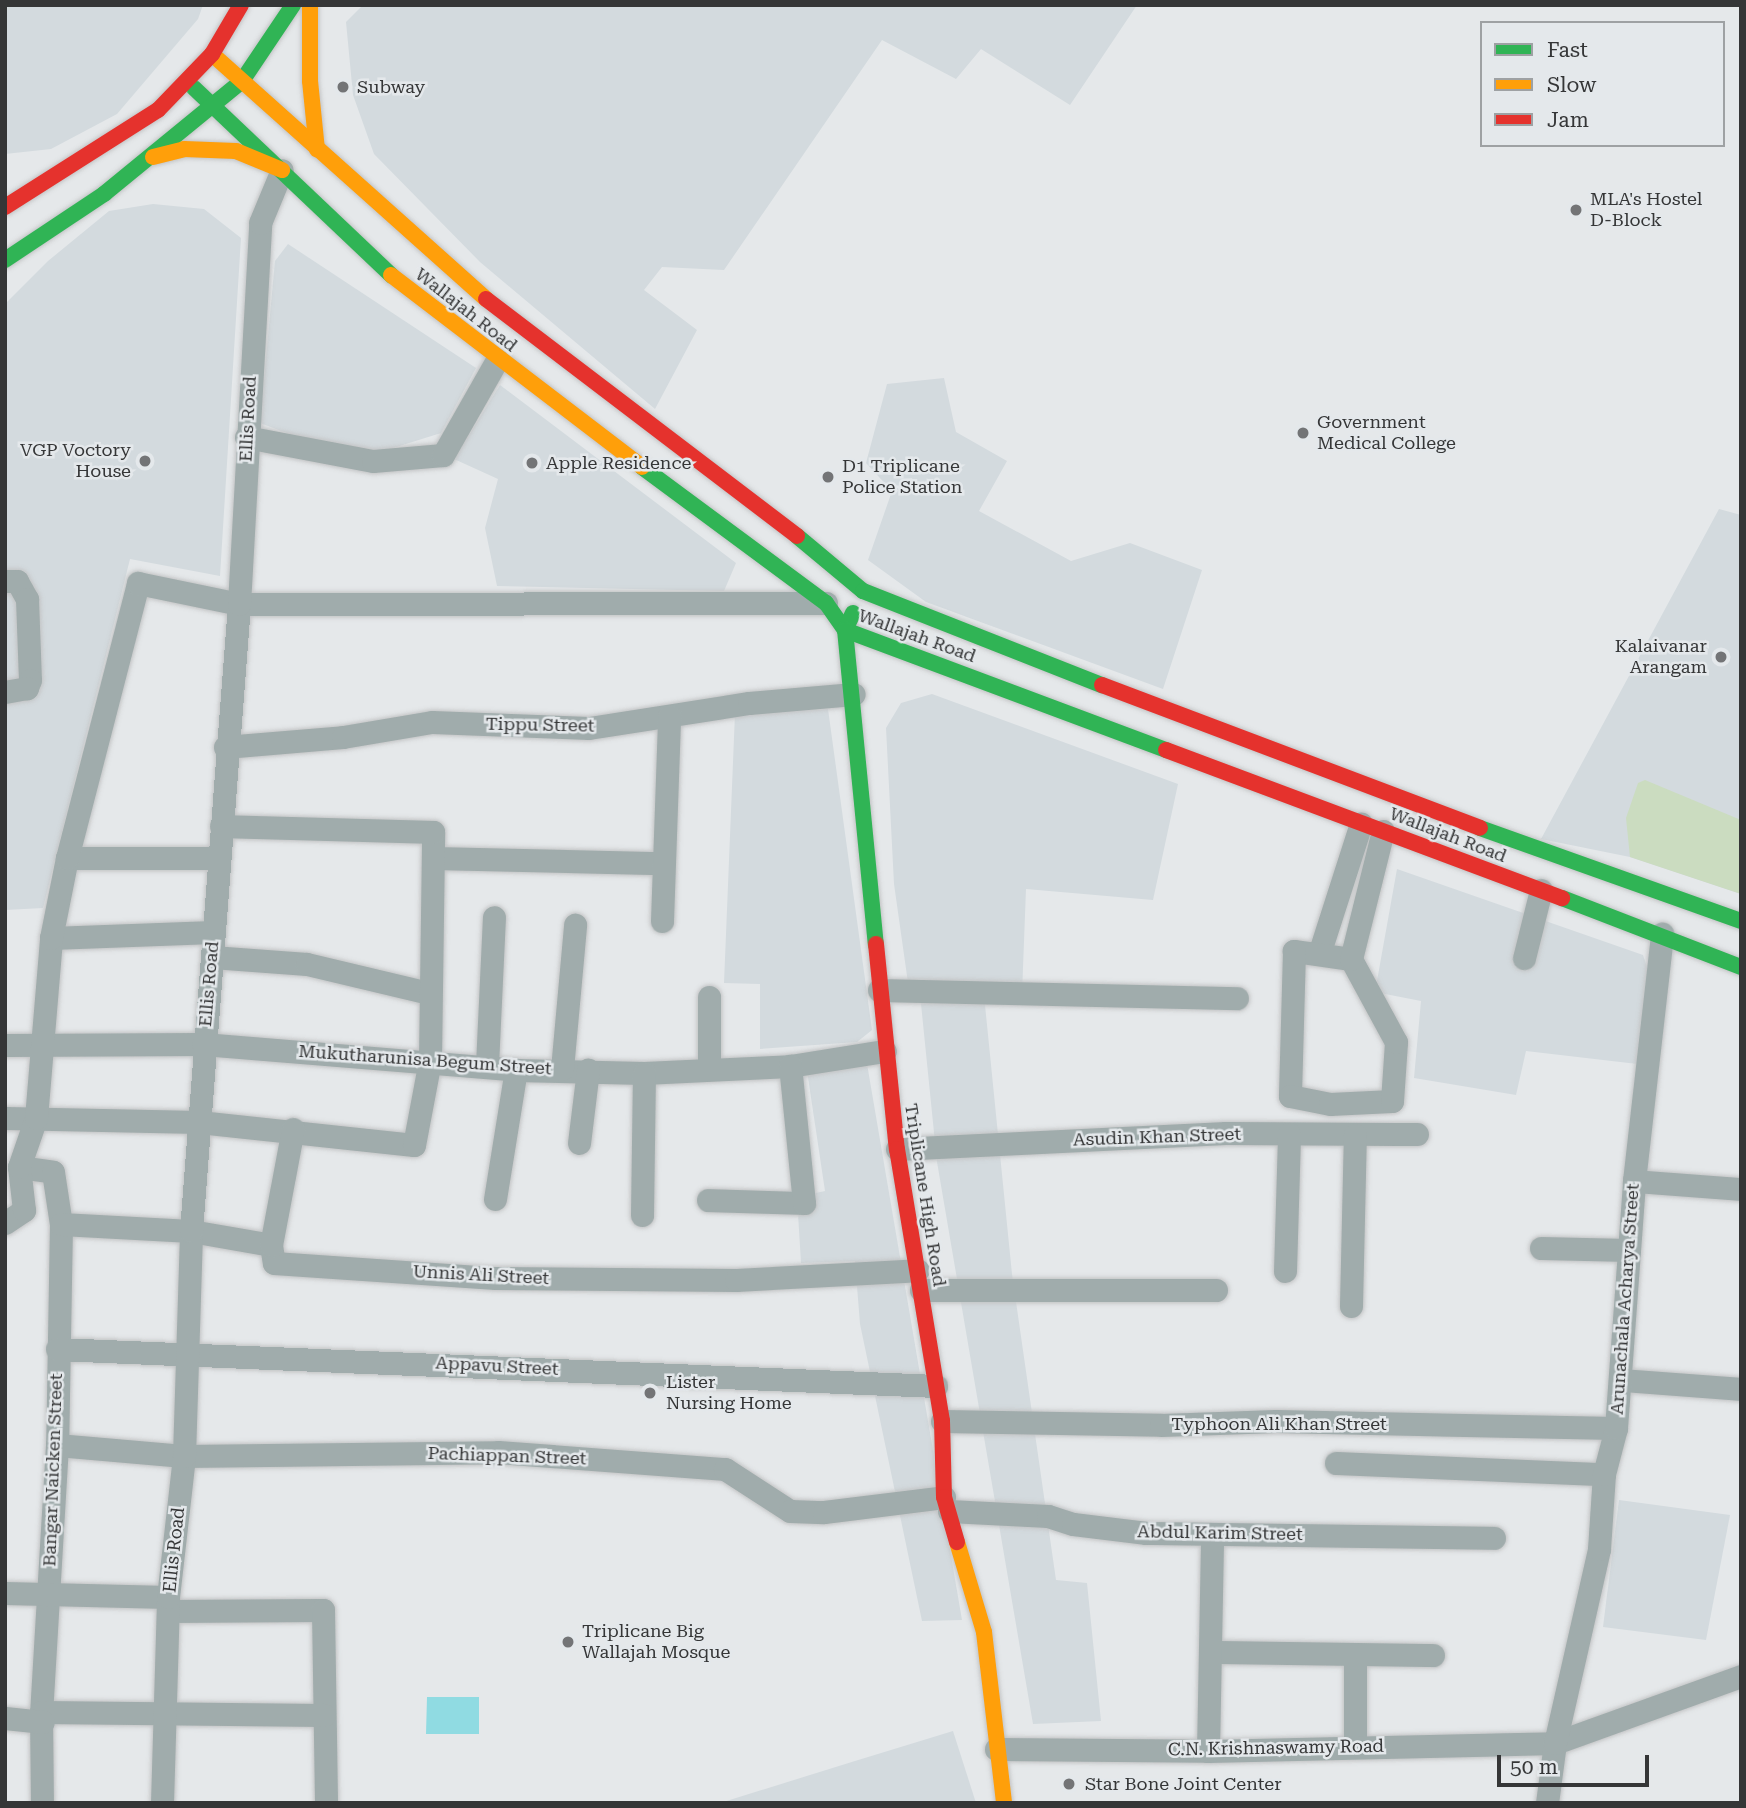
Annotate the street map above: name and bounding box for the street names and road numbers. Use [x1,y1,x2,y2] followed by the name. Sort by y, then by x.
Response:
[411,263,521,357] street label: Wallajah Road
[235,376,261,462] street label: Ellis Road
[855,605,979,667] street label: Wallajah Road
[485,713,595,737] street label: Tippu Street
[1386,803,1510,867] street label: Wallajah Road
[195,940,223,1028] street label: Ellis Road
[298,1040,552,1080] street label: Mukutharunisa Begum Street
[900,1102,950,1288] street label: Triplicane High Road
[1073,1123,1241,1151] street label: Asudin Khan Street
[1606,1183,1644,1415] street label: Arunachala Acharya Street
[412,1261,550,1289] street label: Unnis Ali Street
[435,1352,559,1380] street label: Appavu Street
[39,1373,67,1567] street label: Bangar Naicken Street
[1171,1413,1387,1435] street label: Typhoon Ali Khan Street
[427,1442,587,1470] street label: Pachiappan Street
[159,1506,189,1594] street label: Ellis Road
[1137,1521,1303,1545] street label: Abdul Karim Street
[1168,1735,1384,1761] street label: C.N. Krishnaswamy Road

